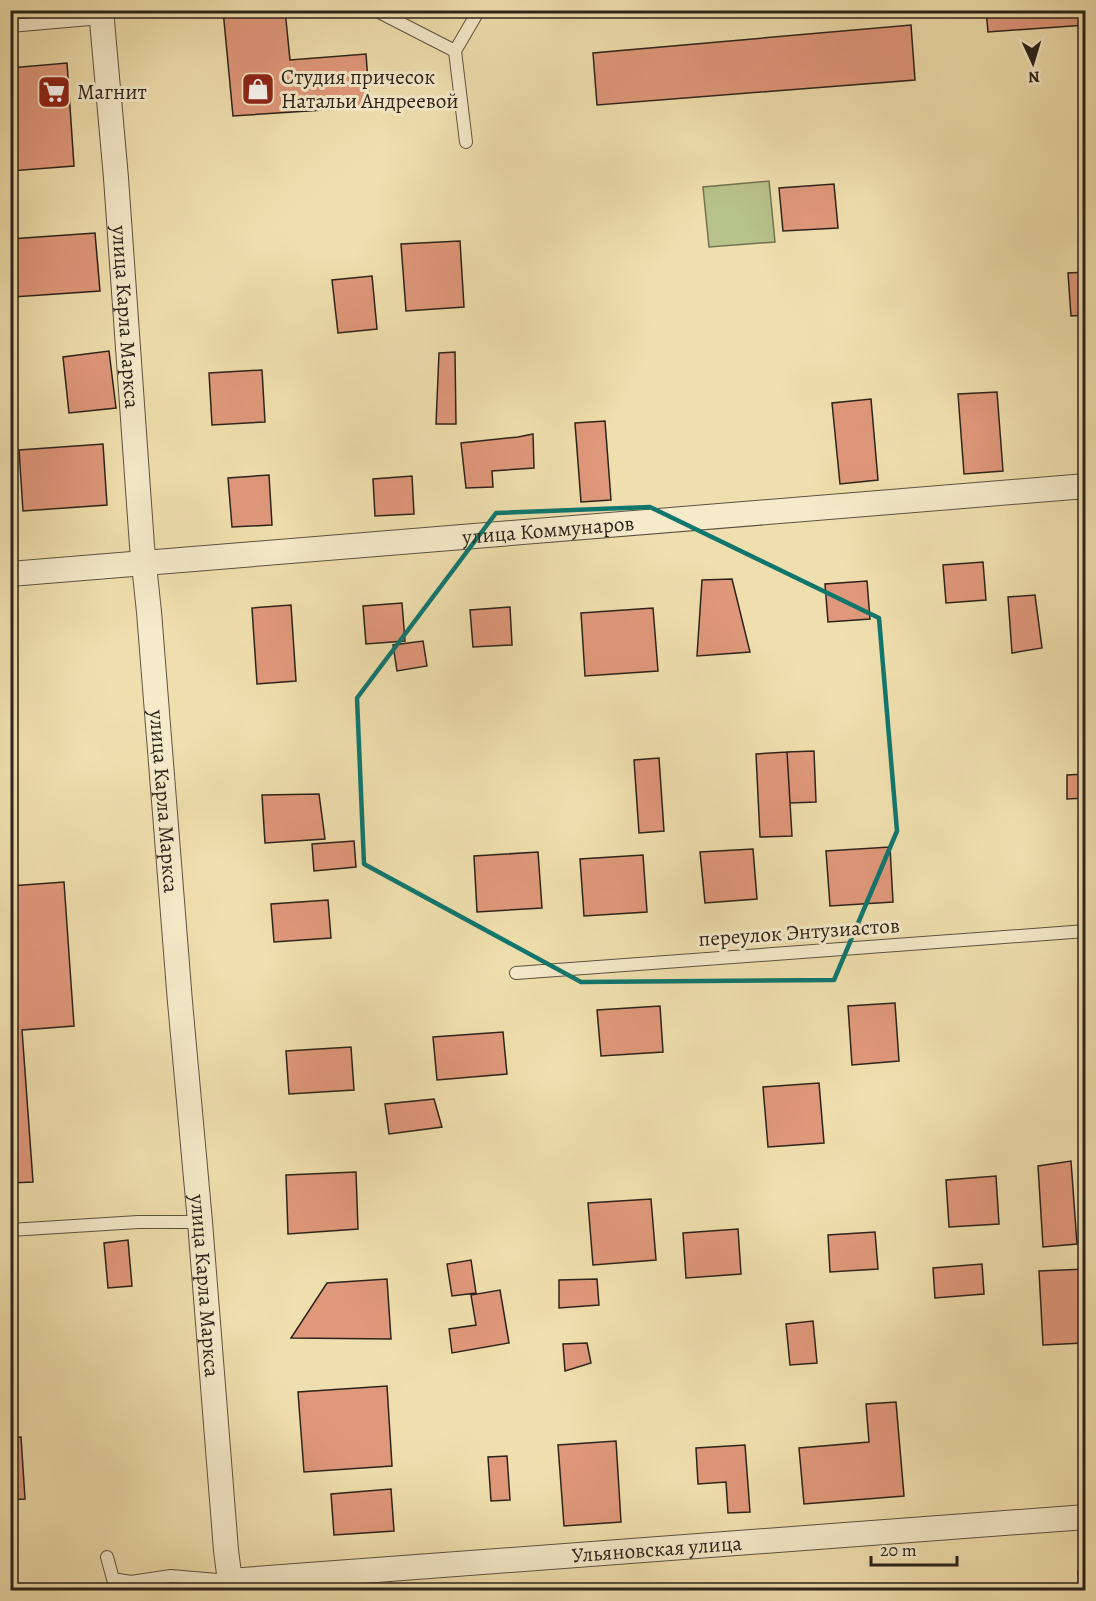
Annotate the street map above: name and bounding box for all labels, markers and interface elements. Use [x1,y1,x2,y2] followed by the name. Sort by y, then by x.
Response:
[1003,33,1063,93] north arrow
[281,63,459,115] place label: Студия причесок Натальи Андреевой
[1027,66,1041,88] text: N
[240,71,276,107] shop icon: Студия причесок Натальи Андреевой
[36,74,72,110] supermarket icon: Магнит
[77,78,147,106] place label: Магнит
[105,224,146,410] street label: улица Карла Маркса
[460,509,635,551] street label: улица Коммунаров
[143,708,185,894] street label: улица Карла Маркса
[697,911,901,953] street label: переулок Энтузиастов
[183,1192,226,1379] street label: улица Карла Маркса
[571,1529,743,1569] street label: Ульяновская улица
[871,1529,956,1567] scale bar
[880,1538,917,1562] text: 20 m

